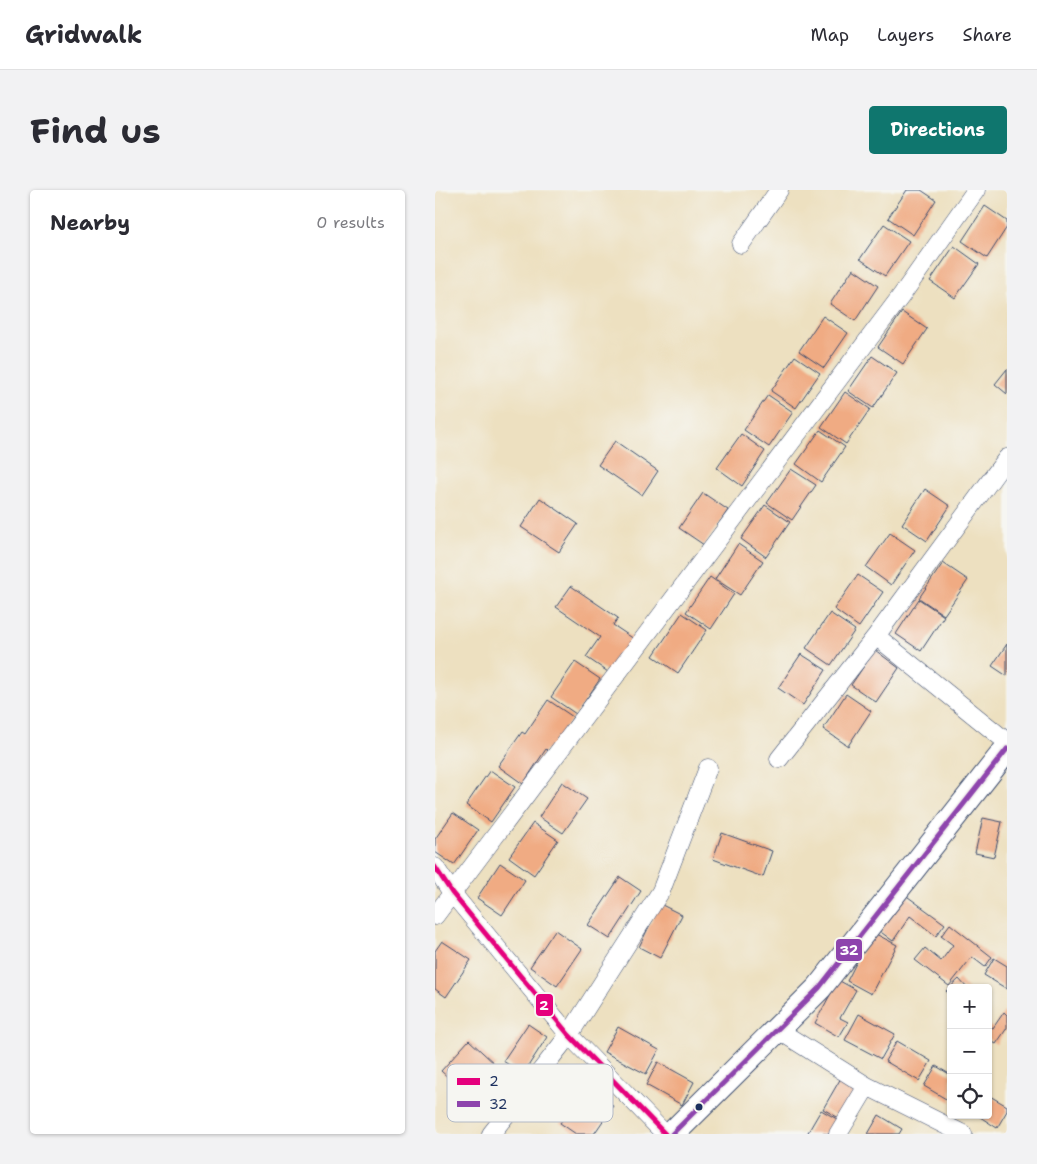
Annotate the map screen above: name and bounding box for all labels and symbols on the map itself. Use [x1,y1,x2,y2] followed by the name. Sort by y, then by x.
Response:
[835,938,863,962] line badge: 32
[839,941,859,959] text: 32
[535,993,554,1017] line badge: 2
[539,996,549,1014] text: 2
[447,1064,613,1122] legend
[489,1072,499,1090] text: 2
[489,1095,508,1113] text: 32
[694,1102,704,1112] unlabelled marker

